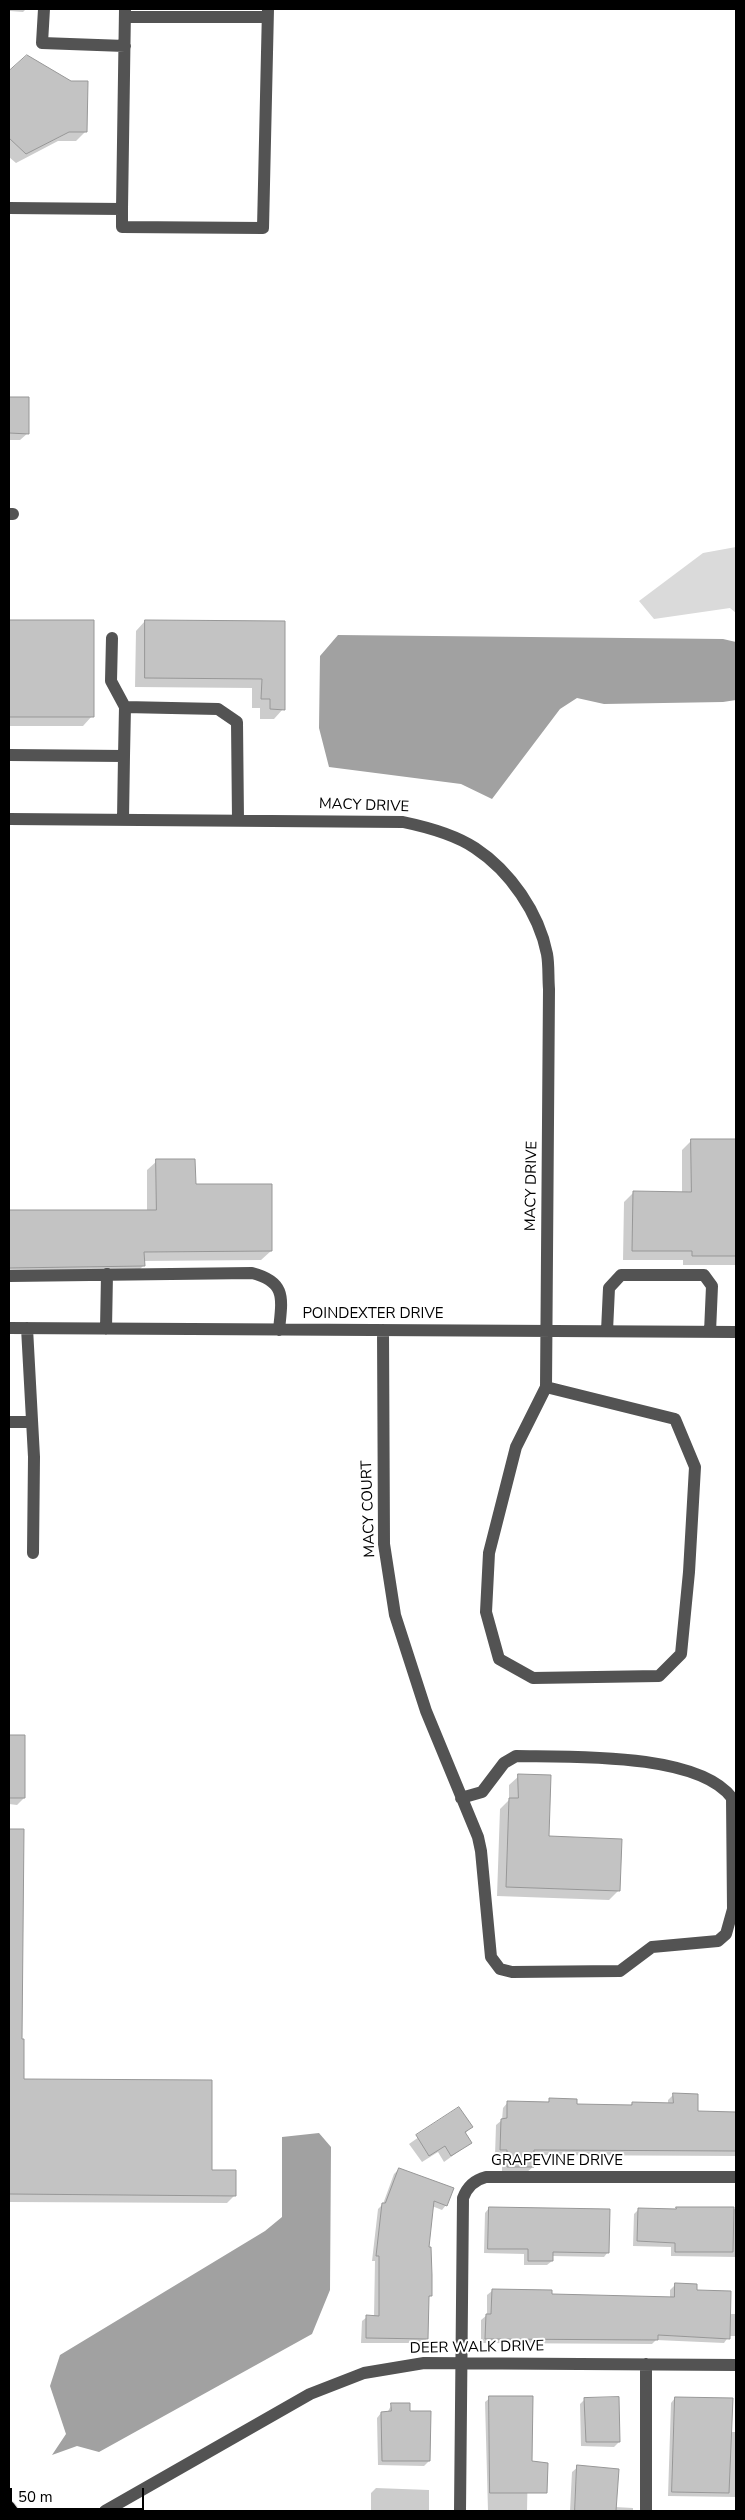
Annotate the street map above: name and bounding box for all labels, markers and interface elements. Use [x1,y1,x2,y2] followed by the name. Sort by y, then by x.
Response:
[319,795,409,817] street label: MACY DRIVE
[522,1141,542,1231] street label: MACY DRIVE
[302,1305,444,1323] street label: POINDEXTER DRIVE
[358,1460,380,1558] street label: MACY COURT
[491,2152,623,2170] street label: GRAPEVINE DRIVE
[410,2338,544,2358] street label: DEER WALK DRIVE
[12,2478,146,2510] scale bar
[18,2487,53,2507] text: 50 m

